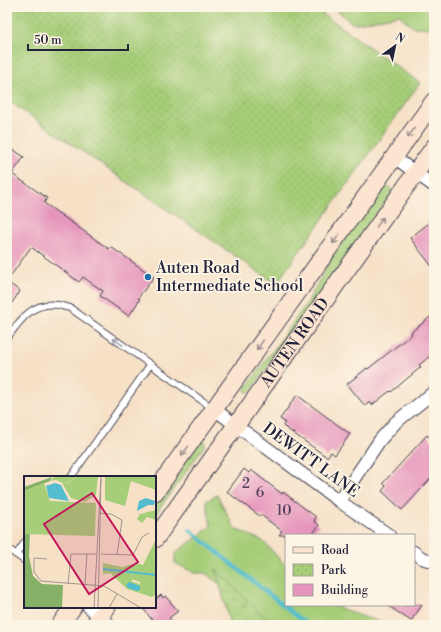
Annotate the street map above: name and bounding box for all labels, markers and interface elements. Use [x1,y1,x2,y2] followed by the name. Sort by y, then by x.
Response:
[28,26,128,52] scale bar
[375,26,415,66] north arrow
[392,30,408,47] text: N
[34,33,62,48] text: 50 m
[407,127,415,138] one-way arrow
[376,217,384,228] one-way arrow
[332,233,340,244] one-way arrow
[155,258,304,296] place label: Auten Road Intermediate School
[143,272,153,282] marker: Auten Road Intermediate School
[255,294,334,392] street label: AUTEN ROAD
[113,338,124,346] one-way arrow
[256,339,265,350] one-way arrow
[259,418,363,502] street label: DEWITT LANE
[181,445,189,456] one-way arrow
[242,475,250,493] house number: 2
[24,476,156,608] inset map
[256,484,265,502] house number: 6
[277,502,291,520] house number: 10
[285,534,415,606] legend
[321,543,349,558] text: Road
[321,563,347,578] text: Park
[320,583,369,598] text: Building

